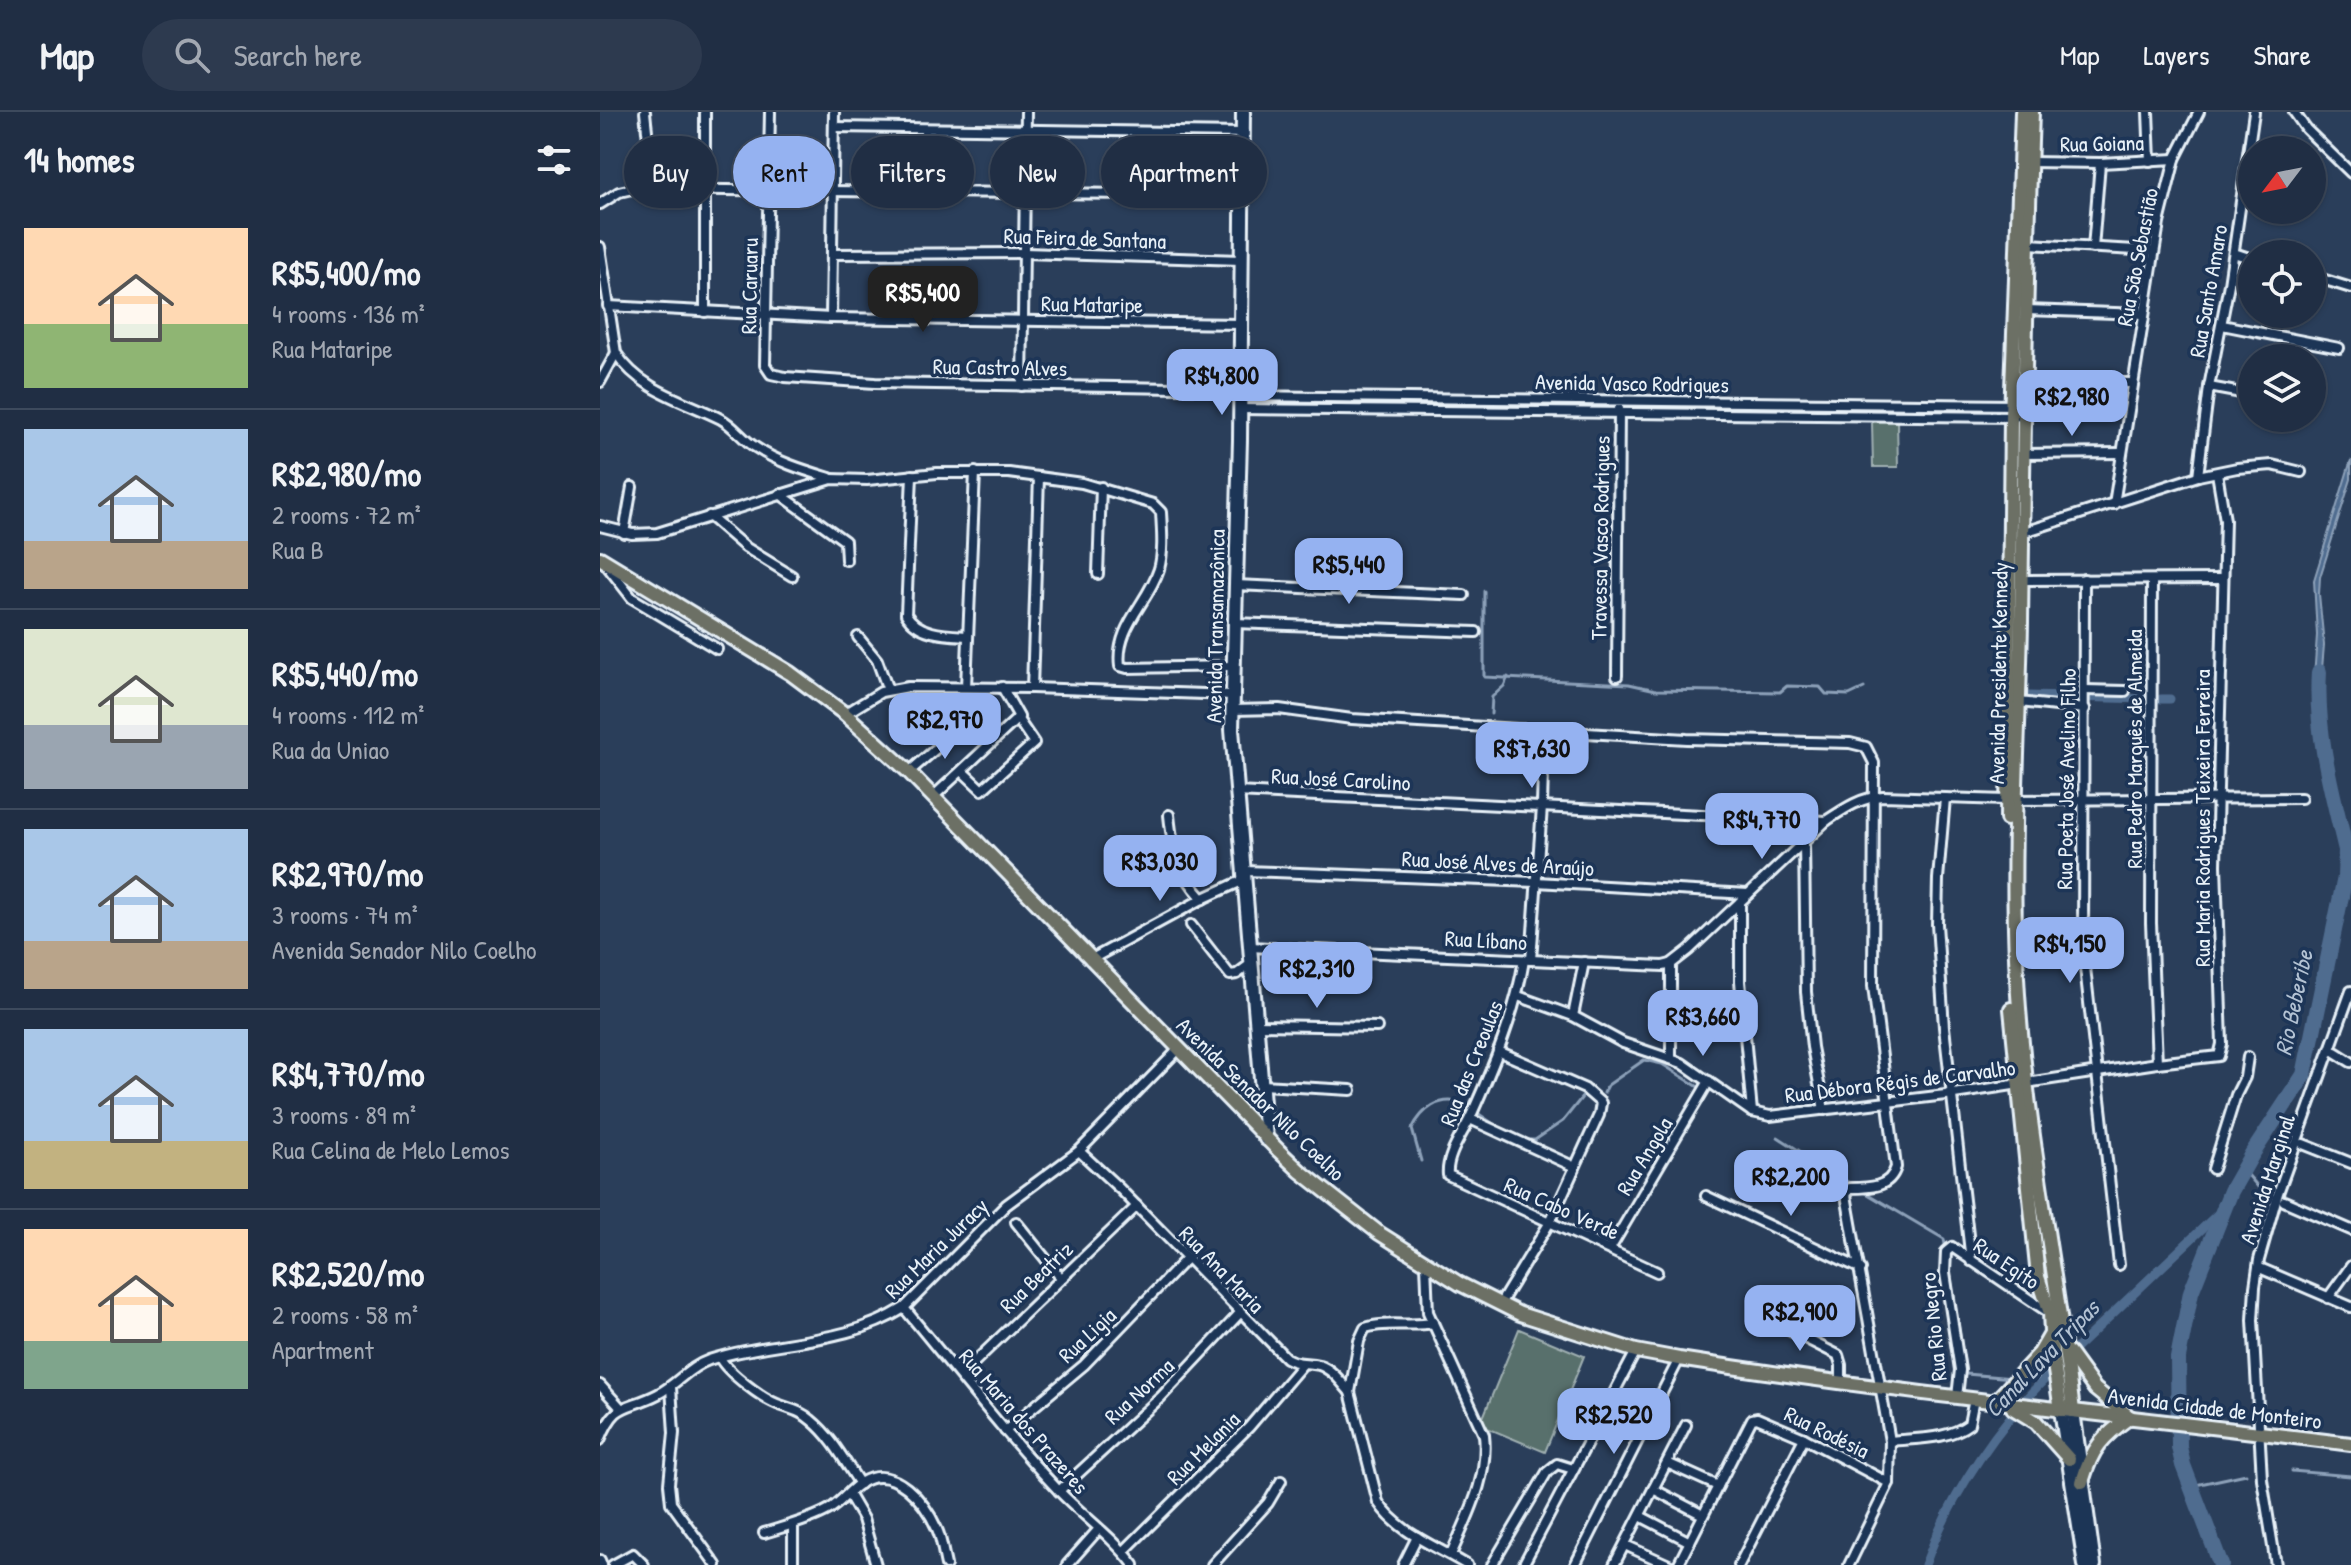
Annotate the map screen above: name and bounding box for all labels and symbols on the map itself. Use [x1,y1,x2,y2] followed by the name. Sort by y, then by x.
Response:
[2060,127,2145,159] street label: Rua Goiana
[2238,136,2326,224] north arrow
[2109,185,2165,329] street label: Rua São Sebastião
[1003,220,1167,256] street label: Rua Feira de Santana
[2182,222,2234,360] street label: Rua Santo Amaro
[733,237,765,334] street label: Rua Caruaru
[849,266,997,334] pin: R$5,400
[1041,288,1143,320] street label: Rua Mataripe
[1148,349,1296,417] pin: R$4,800
[933,351,1067,383] street label: Rua Castro Alves
[1535,366,1729,400] street label: Avenida Vasco Rodrigues
[1998,370,2146,438] pin: R$2,980
[1583,436,1617,640] street label: Travessa Vasco Rodrigues
[1198,529,1232,723] street label: Avenida Transamazônica
[1275,538,1423,606] pin: R$5,440
[1981,562,2015,784] street label: Avenida Presidente Kennedy
[2119,629,2149,869] street label: Rua Pedro Marquês de Almeida
[2049,668,2083,890] street label: Rua Poeta José Avelino Filho
[2187,669,2217,967] street label: Rua Maria Rodrigues Teixeira Ferreira
[871,693,1019,761] pin: R$2,970
[1458,722,1606,790] pin: R$7,630
[1271,760,1412,798] street label: Rua José Carolino
[1688,793,1836,861] pin: R$4,770
[1086,835,1234,903] pin: R$3,030
[1401,843,1595,883] street label: Rua José Alves de Araújo
[1996,917,2144,985] pin: R$4,150
[1444,923,1528,957] street label: Rua Líbano
[1243,942,1391,1010] pin: R$2,310
[2266,946,2320,1058] water label: Rio Beberibe
[1629,990,1777,1058] pin: R$3,660
[1432,996,1510,1130] street label: Rua das Creoulas
[1170,1010,1352,1188] street label: Avenida Senador Nilo Coelho
[1783,1052,2017,1110] street label: Rua Débora Régis de Carvalho
[2232,1110,2302,1248] street label: Avenida Marginal
[1609,1111,1679,1201] street label: Rua Angola
[1717,1150,1865,1218] pin: R$2,200
[1500,1169,1625,1247] street label: Rua Cabo Verde
[878,1191,994,1305] street label: Rua Maria Juracy
[1173,1219,1271,1319] street label: Rua Ana Maria
[1968,1230,2046,1296] street label: Rua Egito
[993,1234,1079,1320] street label: Rua Beatriz
[1912,1271,1954,1383] street label: Rua Rio Negro
[1726,1285,1874,1353] pin: R$2,900
[1977,1290,2108,1425] water label: Canal Lava Tripas
[1052,1300,1123,1369] street label: Rua Ligia
[952,1342,1096,1500] street label: Rua Maria dos Prazeres
[1098,1351,1181,1431] street label: Rua Norma
[2107,1380,2324,1436] street label: Avenida Cidade de Monteiro
[1540,1388,1688,1456] pin: R$2,520
[1780,1399,1875,1466] street label: Rua Rodésia
[1160,1405,1246,1491] street label: Rua Melania

